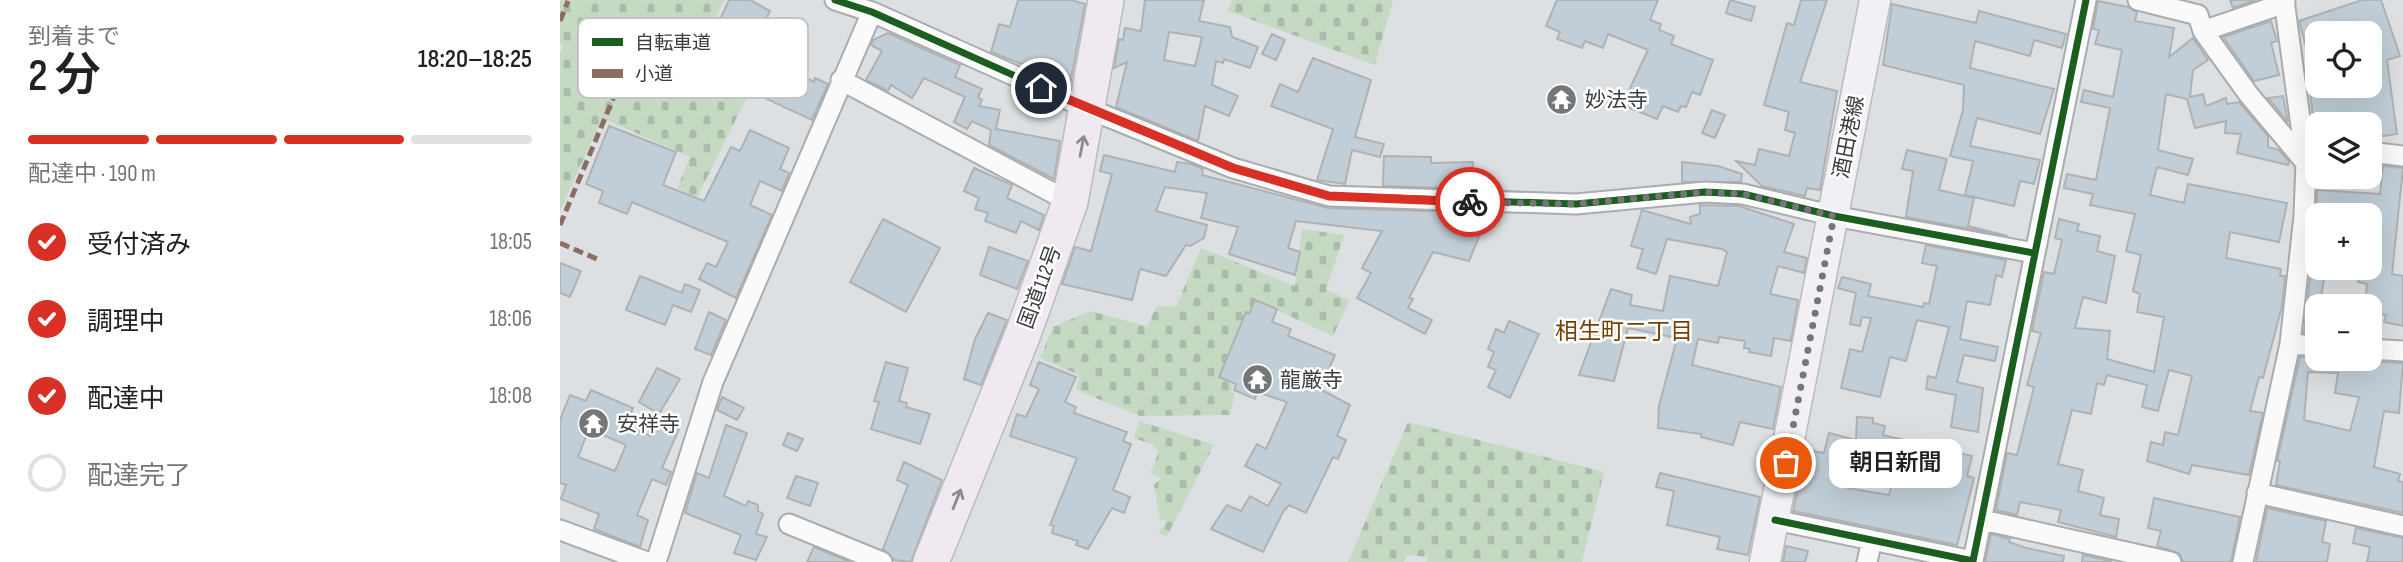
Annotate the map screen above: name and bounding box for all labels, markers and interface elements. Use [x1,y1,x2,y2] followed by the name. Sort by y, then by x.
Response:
[578,18,808,98] legend
[2305,21,2382,371] map controls
[2305,21,2382,98] button: locate
[28,23,120,51] text: 到着まで
[635,32,711,55] text: 自転車道
[418,44,532,75] text: 18:20–18:25
[28,49,101,104] text: 2 分
[1011,58,1071,118] pin
[635,63,673,86] text: 小道
[1022,69,1060,107] icon: home
[1545,83,1579,117] temple icon: 妙法寺
[1585,88,1648,113] place label: 妙法寺
[1829,93,1869,181] street label: 酒田港線
[2305,112,2382,189] button: layers
[1075,135,1089,158] one-way arrow
[28,160,156,188] text: 配達中 · 190 m
[1435,167,1505,237] courier
[1451,183,1489,221] icon: bike
[2305,203,2382,280] button: +
[28,223,66,261] icon: check
[490,228,532,256] text: 18:05
[87,230,191,261] text: 受付済み
[1013,242,1067,332] street label: 国道112号
[2305,294,2382,371] button: −
[28,300,66,338] icon: check
[489,305,532,333] text: 18:06
[87,307,165,338] text: 調理中
[1555,318,1693,346] district label: 相生町二丁目
[1240,363,1274,397] temple icon: 龍厳寺
[1280,368,1343,393] place label: 龍厳寺
[28,377,66,415] icon: check
[489,382,532,410] text: 18:08
[87,384,165,415] text: 配達中
[577,407,611,441] temple icon: 安祥寺
[617,412,680,437] place label: 安祥寺
[1756,433,1816,493] pin
[1828,438,1961,488] callout: 朝日新聞
[1767,444,1805,482] icon: bag
[1850,449,1942,477] text: 朝日新聞
[87,461,191,492] text: 配達完了
[951,488,964,510] one-way arrow

